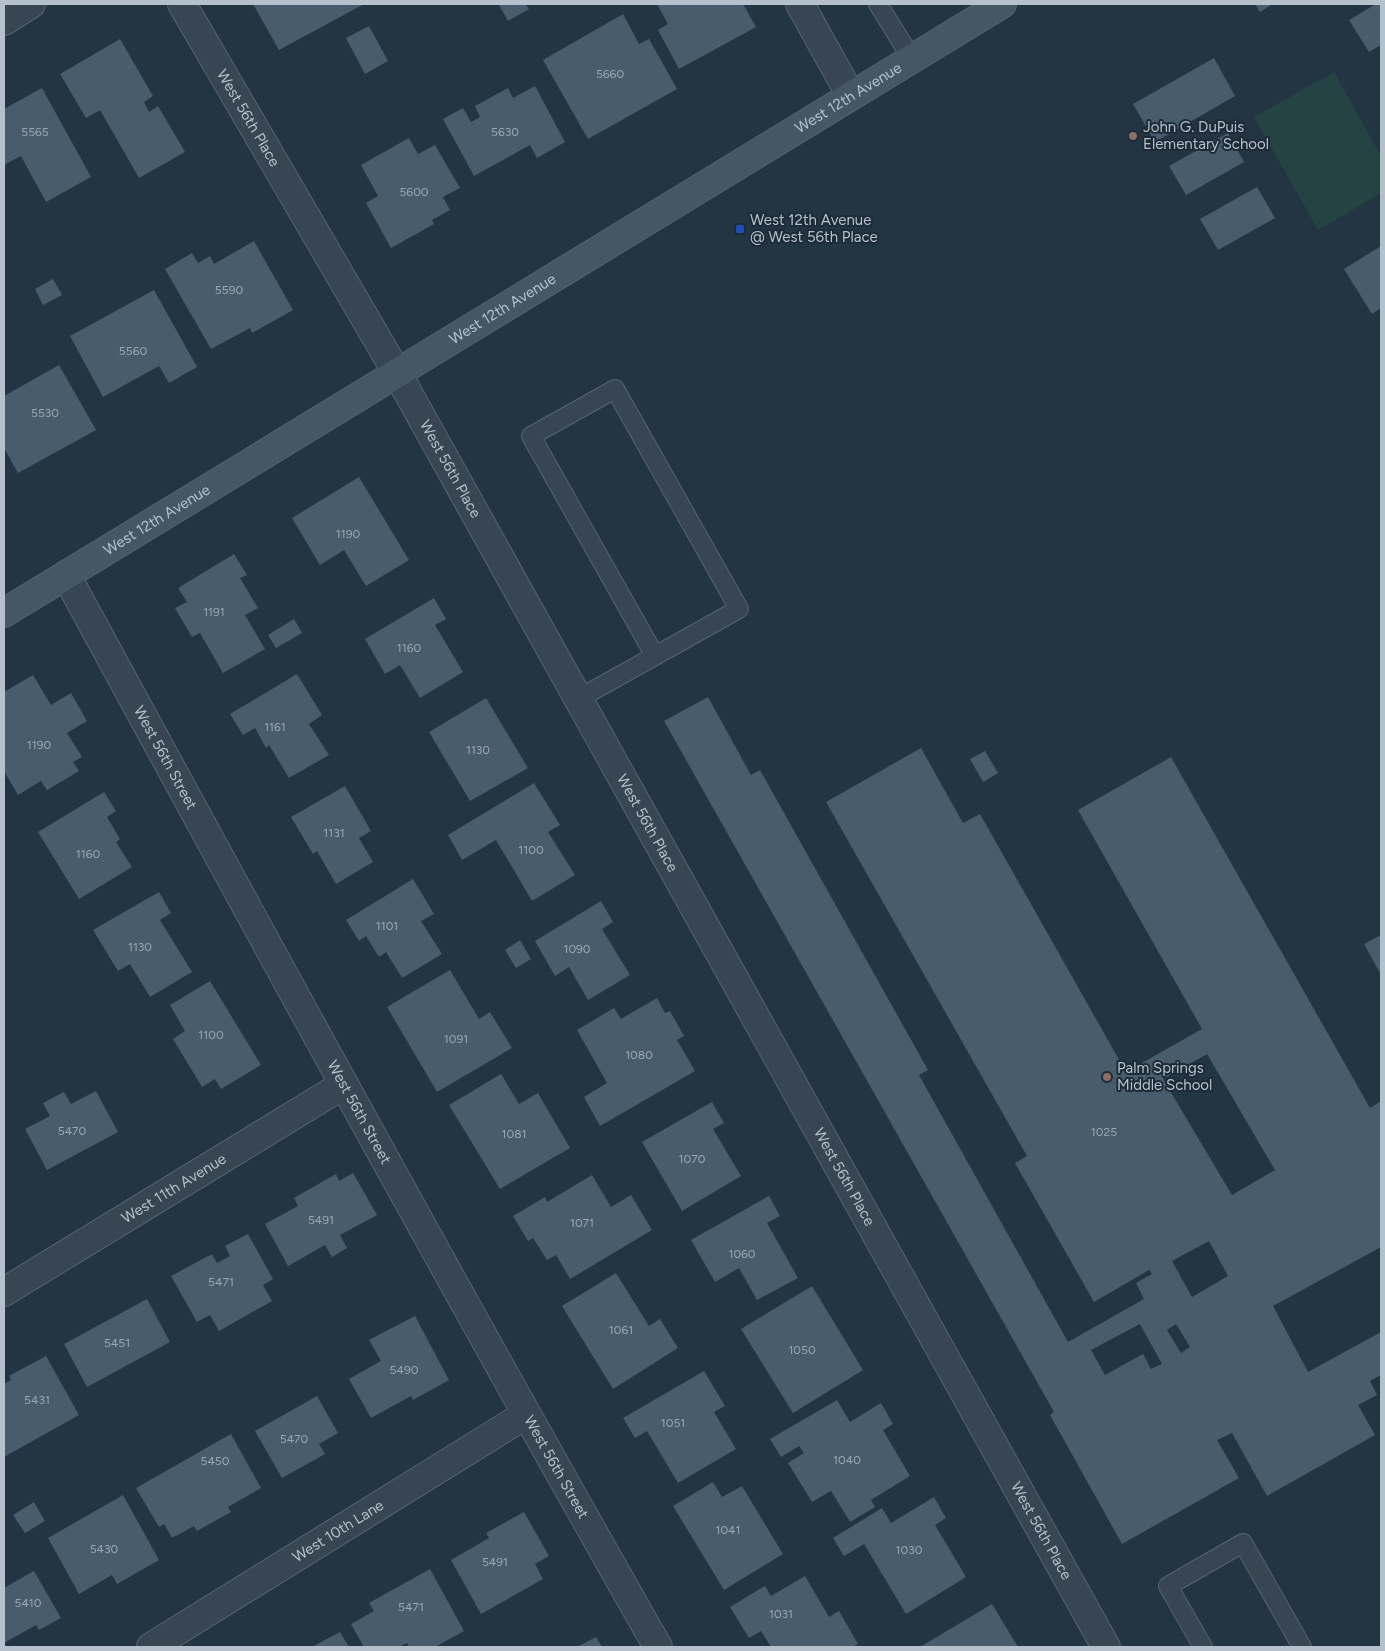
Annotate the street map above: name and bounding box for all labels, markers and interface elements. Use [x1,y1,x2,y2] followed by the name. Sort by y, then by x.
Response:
[792,58,905,137] street label: West 12th Avenue
[213,66,284,170] street label: West 56th Place
[596,67,624,81] house number: 5660
[1143,118,1269,153] place label: John G. DuPuis Elementary School
[21,125,49,139] house number: 5565
[491,125,519,139] house number: 5630
[1127,130,1139,142] marker: John G. DuPuis Elementary School
[399,185,429,199] house number: 5600
[750,211,878,246] place label: West 12th Avenue @ West 56th Place
[734,223,746,235] marker: West 12th Avenue @ West 56th Place
[446,269,559,348] street label: West 12th Avenue
[215,283,243,297] house number: 5590
[119,344,147,358] house number: 5560
[31,406,59,420] house number: 5530
[416,417,485,521] street label: West 56th Place
[100,480,213,559] street label: West 12th Avenue
[336,527,361,541] house number: 1190
[203,605,225,619] house number: 1191
[397,641,422,655] house number: 1160
[130,703,201,813] street label: West 56th Street
[264,720,286,734] house number: 1161
[27,738,52,752] house number: 1190
[466,743,490,757] house number: 1130
[613,771,682,875] street label: West 56th Place
[323,826,345,840] house number: 1131
[518,843,544,857] house number: 1100
[76,847,101,861] house number: 1160
[376,919,398,933] house number: 1101
[128,940,152,954] house number: 1130
[563,942,591,956] house number: 1090
[198,1028,224,1042] house number: 1100
[444,1032,468,1046] house number: 1091
[625,1048,653,1062] house number: 1080
[324,1057,395,1167] street label: West 56th Street
[1117,1059,1212,1094] place label: Palm Springs Middle School
[1101,1071,1113,1083] marker: Palm Springs Middle School
[58,1124,87,1138] house number: 5470
[810,1125,879,1229] street label: West 56th Place
[1091,1125,1117,1139] house number: 1025
[502,1127,526,1141] house number: 1081
[118,1150,229,1227] street label: West 11th Avenue
[679,1152,706,1166] house number: 1070
[308,1213,334,1227] house number: 5491
[570,1216,594,1230] house number: 1071
[728,1247,756,1261] house number: 1060
[208,1275,234,1289] house number: 5471
[609,1323,633,1337] house number: 1061
[104,1336,130,1350] house number: 5451
[788,1343,816,1357] house number: 1050
[390,1363,419,1377] house number: 5490
[24,1393,50,1407] house number: 5431
[520,1412,593,1522] street label: West 56th Street
[661,1416,685,1430] house number: 1051
[280,1432,309,1446] house number: 5470
[833,1453,861,1467] house number: 1040
[201,1454,230,1468] house number: 5450
[1007,1479,1076,1583] street label: West 56th Place
[289,1496,387,1566] street label: West 10th Lane
[715,1523,741,1537] house number: 1041
[90,1542,119,1556] house number: 5430
[896,1543,923,1557] house number: 1030
[482,1555,508,1569] house number: 5491
[14,1596,42,1610] house number: 5410
[398,1600,424,1614] house number: 5471
[769,1607,793,1621] house number: 1031

